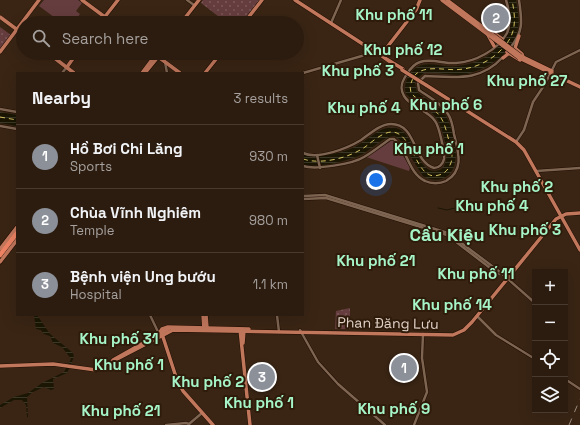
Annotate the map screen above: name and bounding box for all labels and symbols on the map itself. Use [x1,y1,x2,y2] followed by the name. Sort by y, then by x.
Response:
[483,3,509,33] pin: 2
[356,5,432,24] district label: Khu phố 11
[363,40,443,59] district label: Khu phố 12
[322,61,394,80] district label: Khu phố 3
[487,71,567,90] district label: Khu phố 27
[410,95,482,114] district label: Khu phố 6
[328,98,401,117] district label: Khu phố 4
[394,139,464,158] district label: Khu phố 1
[366,170,386,190] your location
[481,177,553,196] district label: Khu phố 2
[456,196,529,215] district label: Khu phố 4
[489,220,561,239] district label: Khu phố 3
[410,223,484,246] district label: Cầu Kiệu
[336,251,416,270] district label: Khu phố 21
[438,264,514,283] district label: Khu phố 11
[412,295,492,314] district label: Khu phố 14
[337,313,439,333] street label: Phan Đăng Lưu
[80,329,159,348] district label: Khu phố 31
[391,353,417,383] pin: 1
[94,355,164,374] district label: Khu phố 1
[249,362,275,392] pin: 3
[172,372,244,391] district label: Khu phố 2
[224,393,294,412] district label: Khu phố 1
[358,399,430,418] district label: Khu phố 9
[81,401,161,420] district label: Khu phố 21

